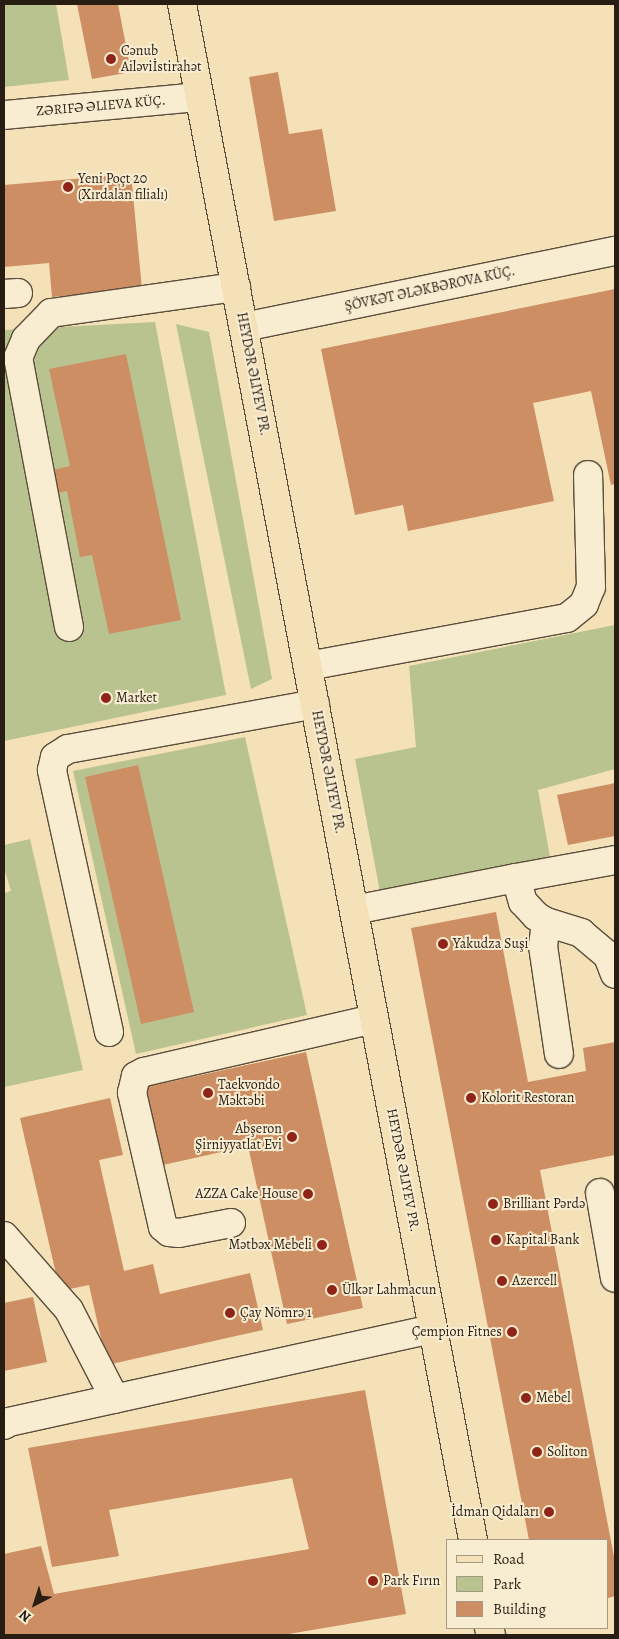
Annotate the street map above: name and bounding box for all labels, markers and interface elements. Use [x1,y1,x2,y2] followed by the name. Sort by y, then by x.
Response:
[121,43,202,75] place label: Cənub Ailəviİstirahət
[105,53,117,65] marker: Cənub Ailəviİstirahət
[36,92,166,120] street label: ZƏRIFƏ ƏLIEVA KÜÇ.
[78,171,168,203] place label: Yeni Poçt 20 (Xırdalan filialı)
[62,181,74,193] marker: Yeni Poçt 20 (Xırdalan filialı)
[343,263,517,315] street label: ŞÖVKƏT ƏLƏKBƏROVA KÜÇ.
[233,311,273,437] street label: HEYDƏR ƏLIYEV PR.
[116,690,157,706] place label: Market
[100,692,112,704] marker: Market
[308,709,348,835] street label: HEYDƏR ƏLIYEV PR.
[453,936,529,952] place label: Yakudza Suşi
[437,938,449,950] marker: Yakudza Suşi
[218,1077,280,1110] place label: Taekvondo Məktəbi
[202,1087,214,1099] marker: Taekvondo Məktəbi
[481,1090,574,1106] place label: Kolorit Restoran
[465,1092,477,1104] marker: Kolorit Restoran
[383,1107,423,1233] street label: HEYDƏR ƏLIYEV PR.
[195,1121,282,1154] place label: Abşeron Şirniyyatlat Evi
[286,1131,298,1143] marker: Abşeron Şirniyyatlat Evi
[195,1186,298,1202] place label: AZZA Cake House
[302,1188,314,1200] marker: AZZA Cake House
[503,1196,585,1212] place label: Brilliant Pərdə
[487,1198,499,1210] marker: Brilliant Pərdə
[506,1232,579,1248] place label: Kapital Bank
[490,1234,502,1246] marker: Kapital Bank
[228,1237,312,1253] place label: Mətbəx Mebeli
[316,1239,328,1251] marker: Mətbəx Mebeli
[512,1273,557,1289] place label: Azercell
[496,1275,508,1287] marker: Azercell
[342,1282,436,1298] place label: Ülkər Lahmacun
[326,1284,338,1296] marker: Ülkər Lahmacun
[240,1305,311,1321] place label: Çay Nömrə 1
[224,1307,236,1319] marker: Çay Nömrə 1
[412,1324,502,1340] place label: Çempion Fitnes
[506,1326,518,1338] marker: Çempion Fitnes
[536,1390,571,1406] place label: Mebel
[520,1392,532,1404] marker: Mebel
[547,1444,588,1460] place label: Soliton
[531,1446,543,1458] marker: Soliton
[451,1504,539,1520] place label: İdman Qidaları
[543,1506,555,1518] marker: İdman Qidaları
[446,1539,609,1629] legend
[493,1549,524,1569] text: Road
[383,1573,440,1589] place label: Park Fırın
[493,1574,521,1594] text: Park
[367,1575,379,1587] marker: Park Fırın
[10,1579,60,1629] north arrow
[493,1599,546,1619] text: Building
[15,1605,35,1626] text: N

